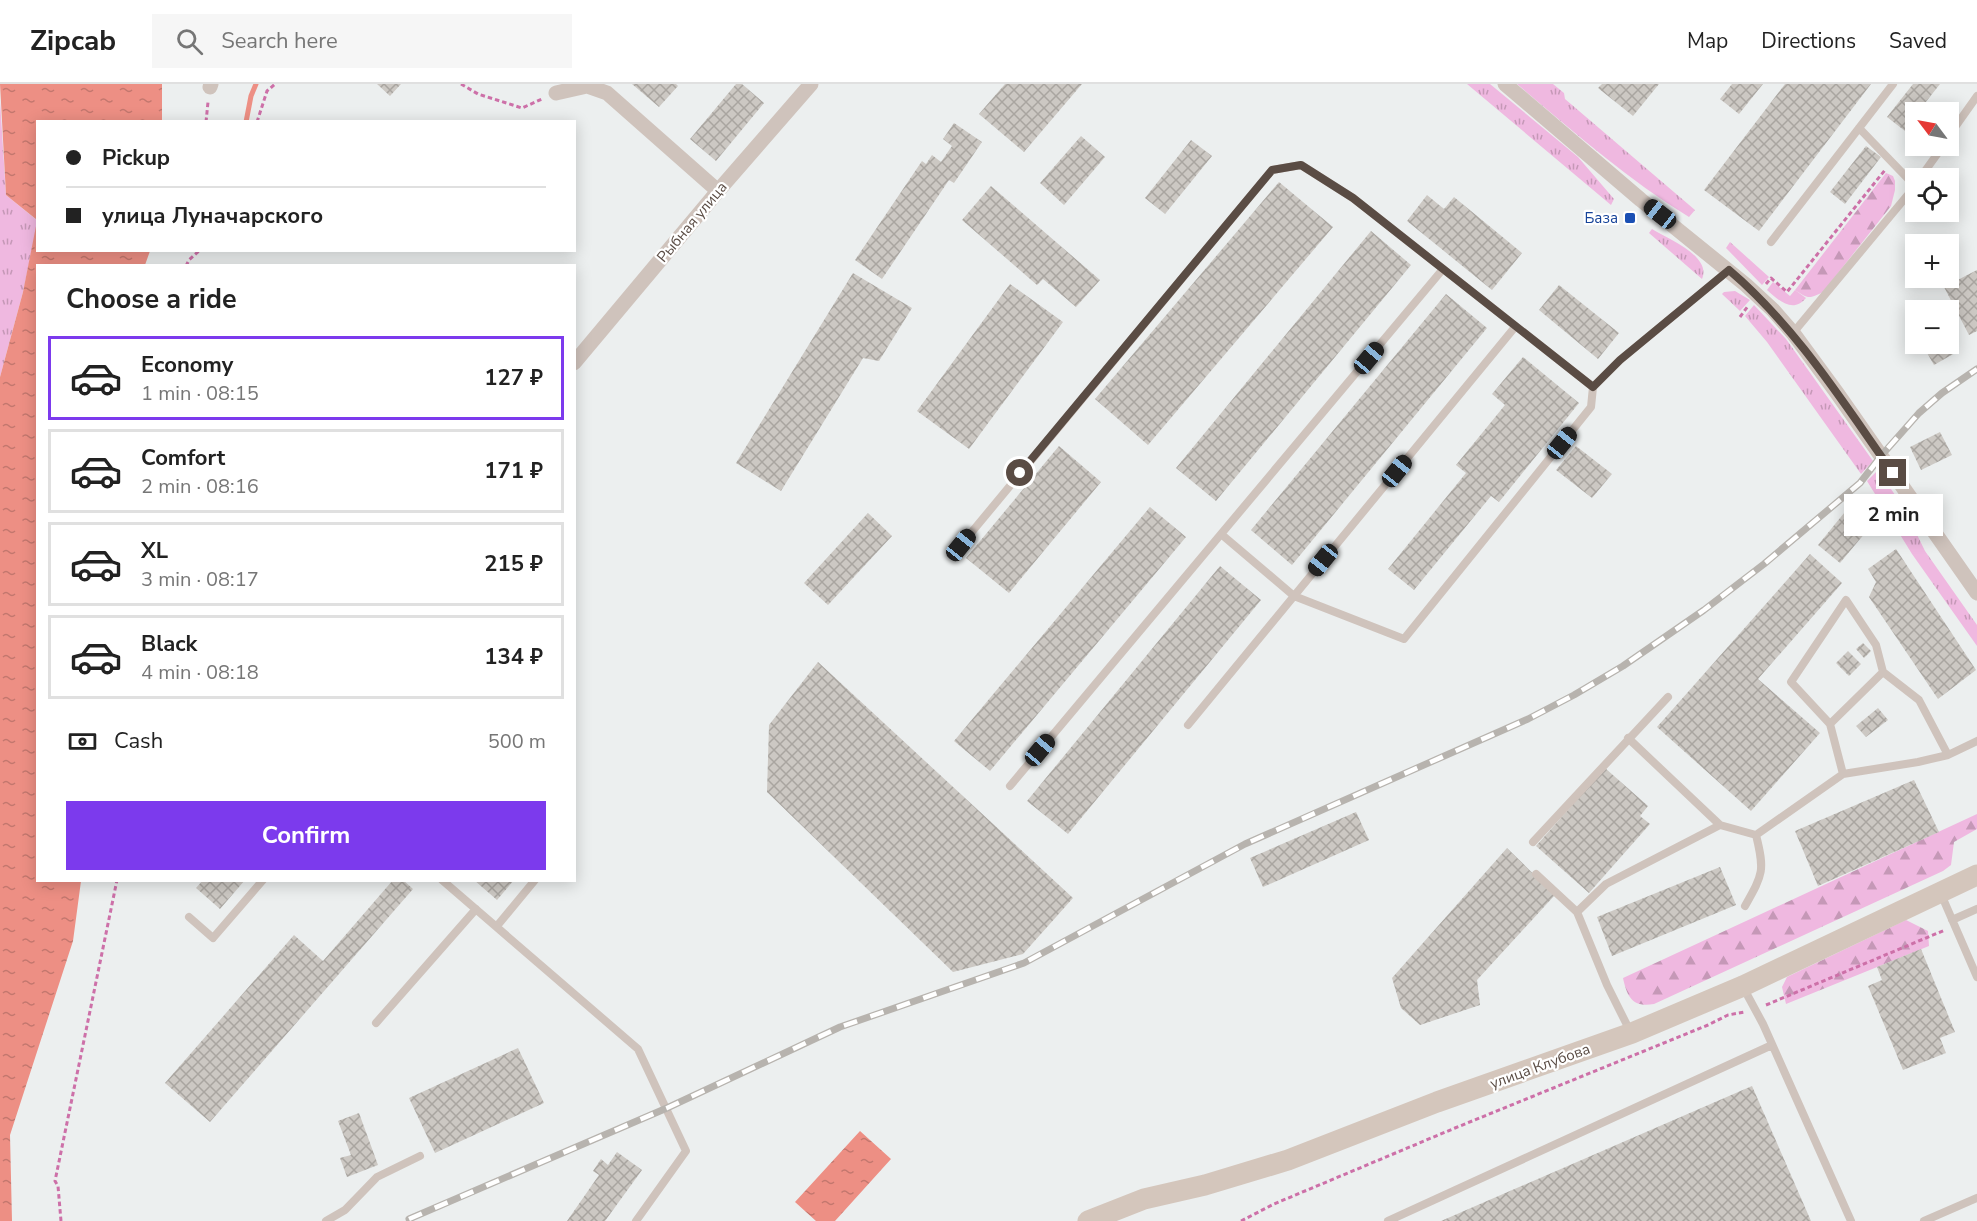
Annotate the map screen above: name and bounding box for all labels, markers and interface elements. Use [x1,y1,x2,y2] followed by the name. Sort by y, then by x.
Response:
[152,14,572,68] search box
[30,22,116,60] text: Zipcab
[173,25,206,58] icon: search
[221,26,338,56] text: Search here
[1687,27,1728,55] text: Map
[1761,27,1856,55] text: Directions
[1889,27,1947,55] text: Saved
[1905,102,1959,156] north arrow
[1905,102,1959,354] map controls
[102,143,170,173] text: Pickup
[1905,168,1959,222] button: locate
[652,177,732,267] street label: Рыбная улица
[1640,196,1680,232] car
[102,201,323,231] text: улица Луначарского
[1584,208,1618,228] place label: База
[1623,211,1637,225] marker: База
[1905,234,1959,288] button: +
[66,281,237,318] text: Choose a ride
[1905,300,1959,354] button: −
[1351,338,1387,378] car
[141,350,233,380] text: Economy
[69,351,123,405] icon: car
[484,363,543,393] text: 127 ₽
[141,380,259,407] text: 1 min · 08:15
[1544,423,1580,463] car
[141,443,225,473] text: Comfort
[69,444,123,498] icon: car
[1379,451,1415,491] car
[484,456,543,486] text: 171 ₽
[1006,459,1033,486] route start
[1879,459,1906,486] route end
[141,473,259,500] text: 2 min · 08:16
[1844,494,1942,536] callout: 2 min
[1868,501,1919,528] text: 2 min
[943,525,979,565] car
[141,536,168,566] text: XL
[69,537,123,591] icon: car
[1305,540,1341,580] car
[484,549,543,579] text: 215 ₽
[141,566,259,593] text: 3 min · 08:17
[141,629,197,659] text: Black
[69,630,123,684] icon: car
[484,642,543,672] text: 134 ₽
[141,659,259,686] text: 4 min · 08:18
[66,725,99,758] icon: cash
[114,726,163,756] text: Cash
[488,728,546,755] text: 500 m
[1022,730,1058,770] car
[66,801,546,870] button: Confirm
[1487,1039,1593,1093] street label: улица Клубова

